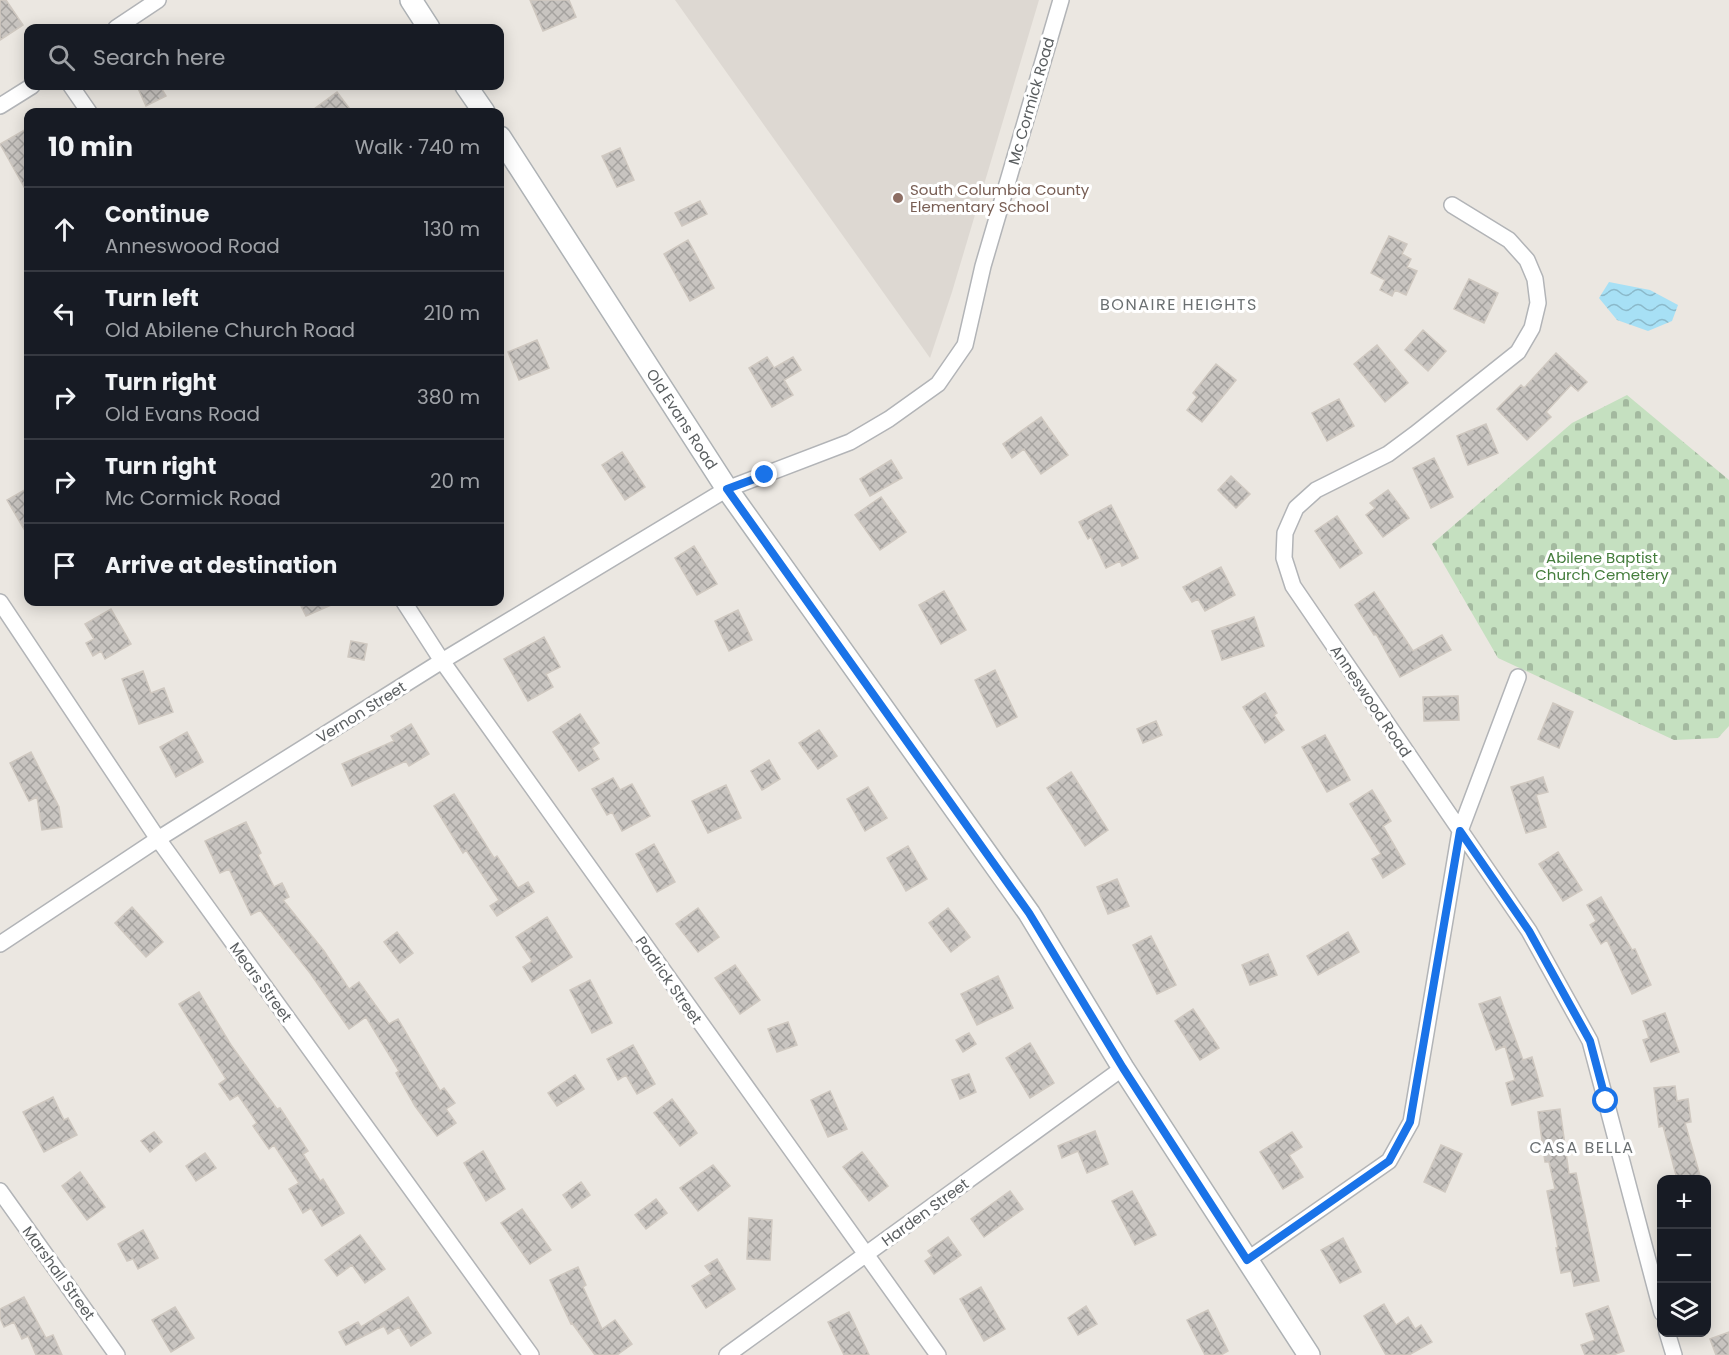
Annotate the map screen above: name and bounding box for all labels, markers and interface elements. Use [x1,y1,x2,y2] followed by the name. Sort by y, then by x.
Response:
[24,24,504,90] search box
[1003,35,1059,167] street label: Mc Cormick Road
[45,41,78,74] icon: search
[93,42,226,73] text: Search here
[48,129,133,165] text: 10 min
[355,133,480,161] text: Walk · 740 m
[910,179,1090,217] place label: South Columbia County Elementary School
[891,191,905,205] marker: South Columbia County Elementary School
[105,199,209,230] text: Continue
[48,213,81,246] icon: ahead
[423,215,480,243] text: 130 m
[105,232,280,260] text: Anneswood Road
[105,283,199,314] text: Turn left
[1100,293,1258,316] district label: BONAIRE HEIGHTS
[48,297,81,330] icon: left
[424,299,480,327] text: 210 m
[105,316,355,344] text: Old Abilene Church Road
[642,365,722,473] street label: Old Evans Road
[105,367,216,398] text: Turn right
[48,381,81,414] icon: right
[417,383,480,411] text: 380 m
[105,400,260,428] text: Old Evans Road
[105,451,216,482] text: Turn right
[751,461,777,487] route end
[48,465,81,498] icon: right
[430,467,480,495] text: 20 m
[105,484,281,512] text: Mc Cormick Road
[1535,547,1669,585] park label: Abilene Baptist Church Cemetery
[48,549,81,582] icon: arrive
[105,550,337,581] text: Arrive at destination
[1326,641,1416,761] street label: Anneswood Road
[312,676,410,748] street label: Vernon Street
[631,932,707,1028] street label: Padrick Street
[225,938,297,1026] street label: Mears Street
[1592,1087,1618,1113] route start
[1529,1136,1635,1159] district label: CASA BELLA
[877,1173,973,1251] street label: Harden Street
[1657,1175,1711,1337] map controls
[1657,1175,1711,1229] button: +
[18,1222,100,1324] street label: Marshall Street
[1657,1229,1711,1283] button: −
[1657,1283,1711,1337] button: layers

